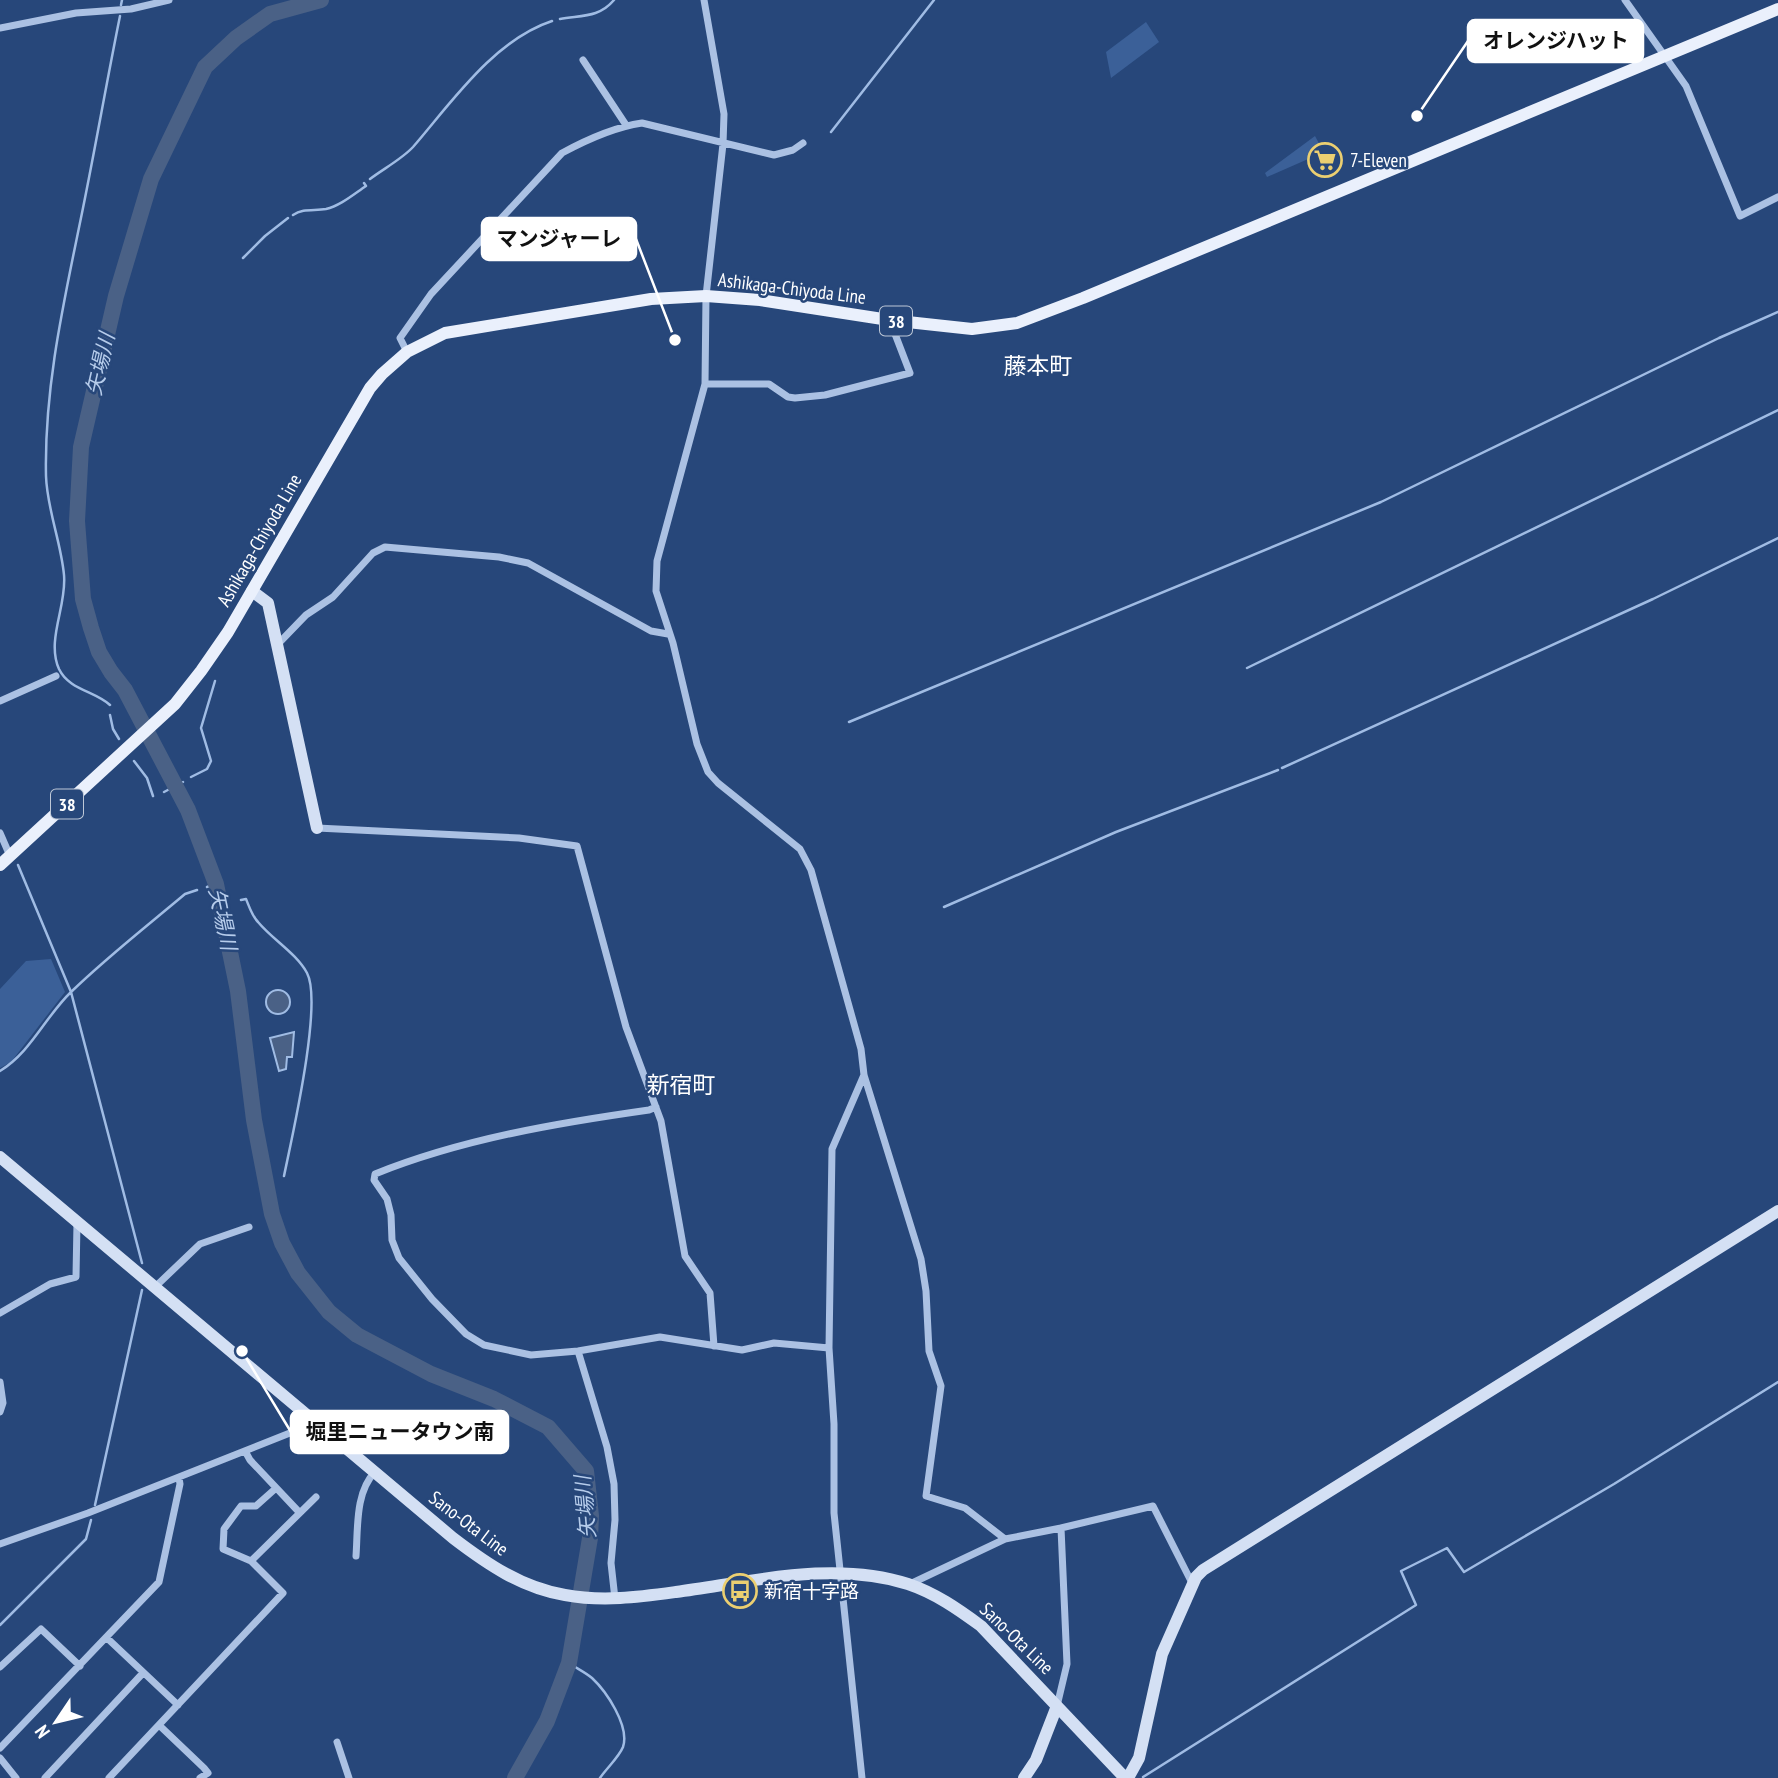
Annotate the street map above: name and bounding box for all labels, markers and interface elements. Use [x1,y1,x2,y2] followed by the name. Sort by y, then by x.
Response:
[1468,20,1643,62] callout: オレンジハット
[1483,27,1629,54] text: オレンジハット
[1306,141,1344,179] supermarket icon: 7-Eleven
[1350,148,1407,172] place label: 7-Eleven
[482,218,636,260] callout: マンジャーレ
[497,225,621,252] text: マンジャーレ
[717,267,867,309] street label: Ashikaga-Chiyoda Line
[880,306,912,335] road number: 38
[80,328,121,398] water label: 矢場川
[1004,351,1073,380] district label: 藤本町
[211,469,307,610] street label: Ashikaga-Chiyoda Line
[51,790,83,818] road number: 38
[203,885,243,955] water label: 矢場川
[647,1070,716,1099] district label: 新宿町
[291,1411,508,1453] callout: 堀里ニュータウン南
[306,1418,495,1445] text: 堀里ニュータウン南
[569,1472,601,1540] water label: 矢場川
[425,1485,514,1561] street label: Sano-Ota Line
[721,1572,759,1610] bus stop icon: 新宿十字路
[764,1579,859,1603] place label: 新宿十字路
[975,1597,1059,1679] street label: Sano-Ota Line
[21,1687,91,1757] north arrow
[29,1721,55,1743] text: N

